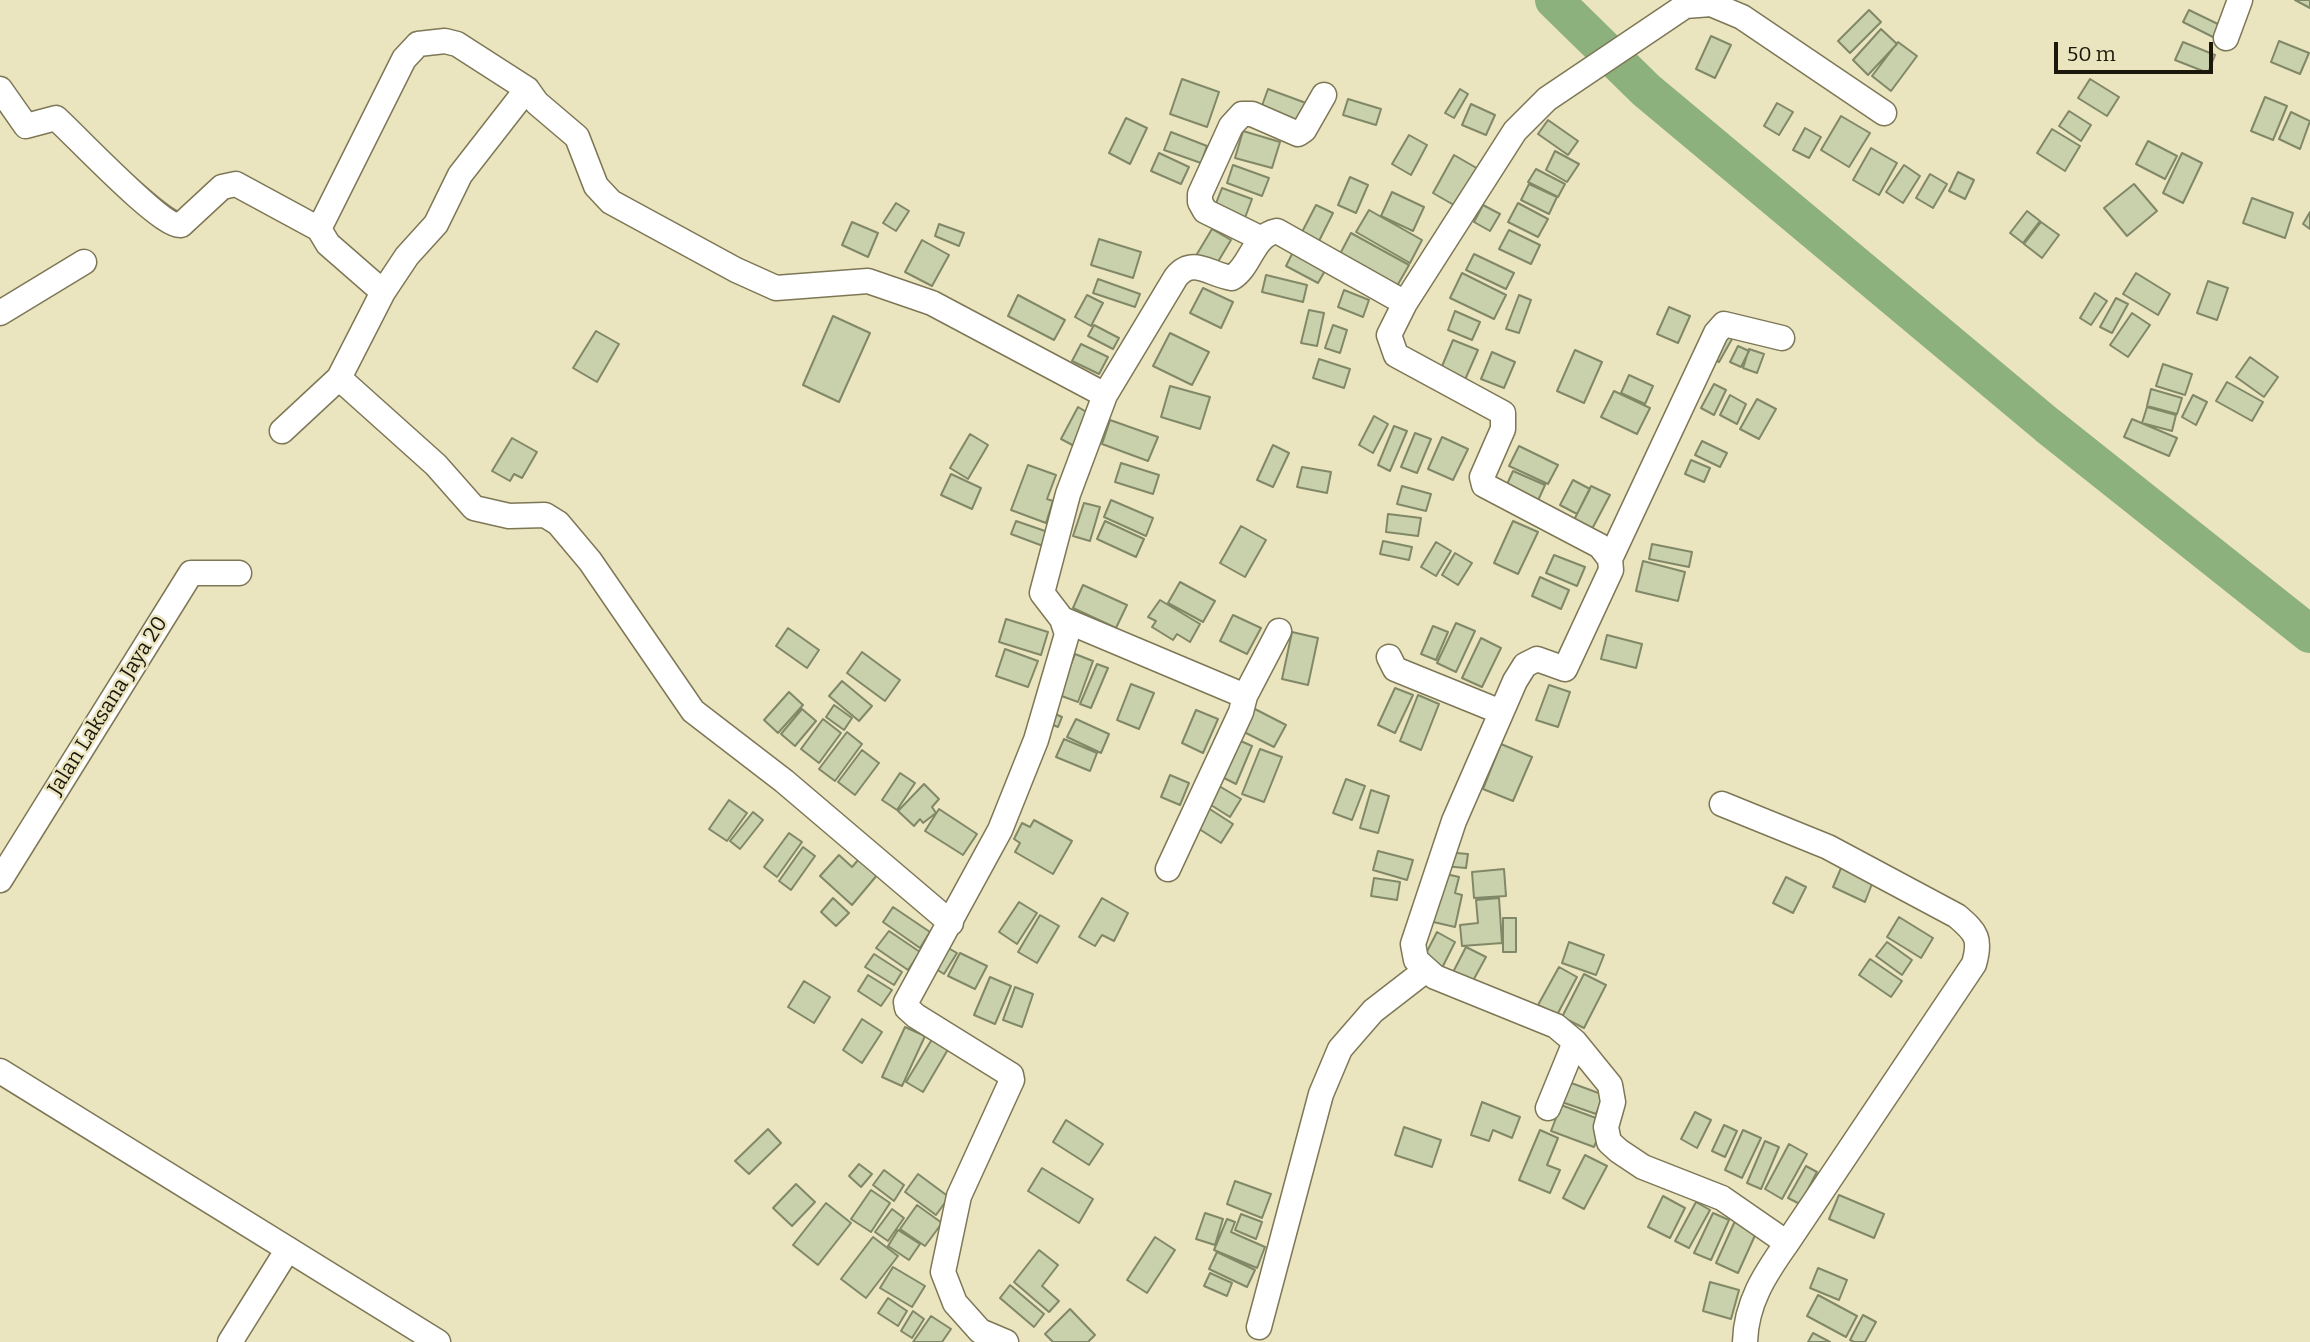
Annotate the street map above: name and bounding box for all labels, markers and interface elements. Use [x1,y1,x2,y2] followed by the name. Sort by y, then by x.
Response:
[2058,28,2217,72] scale bar
[2067,41,2116,67] text: 50 m
[43,612,173,800] street label: Jalan Laksana Jaya 20

